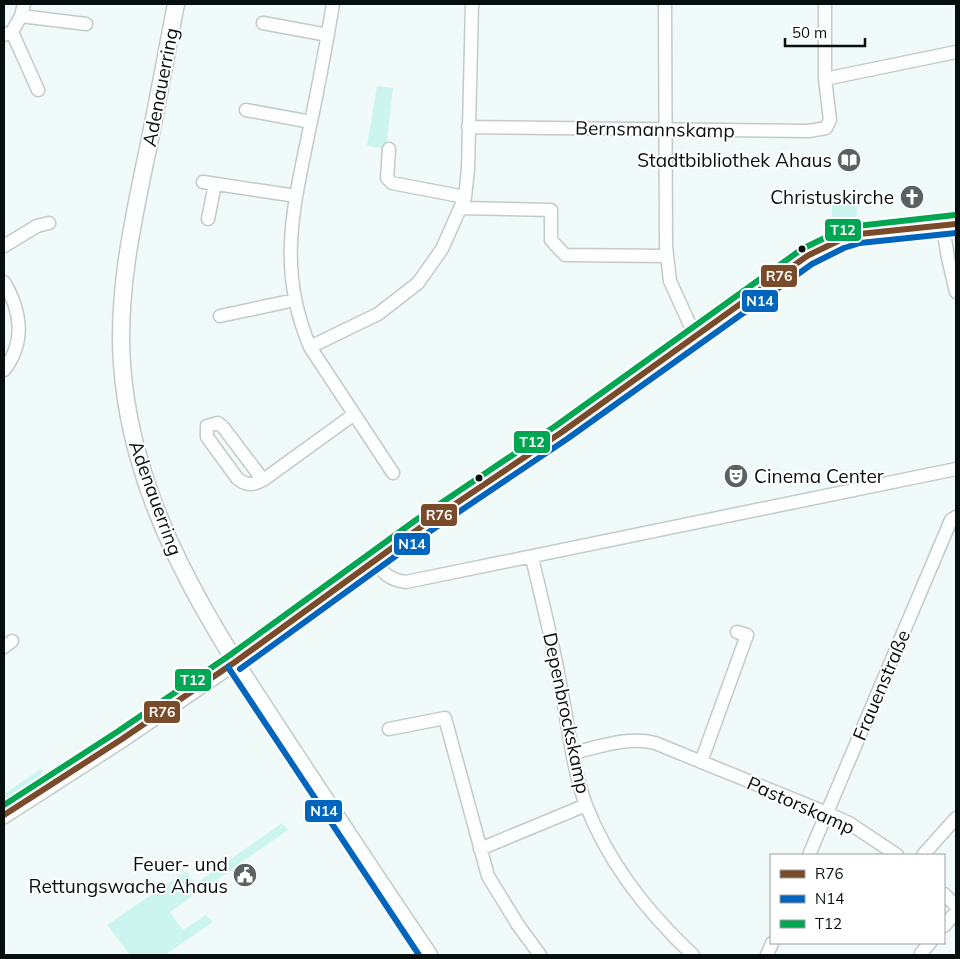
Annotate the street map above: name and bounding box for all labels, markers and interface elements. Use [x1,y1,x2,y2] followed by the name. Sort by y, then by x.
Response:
[785,15,865,47] scale bar
[792,23,827,42] text: 50 m
[137,26,183,148] street label: Adenauerring
[575,116,735,142] street label: Bernsmannskamp
[836,147,862,173] library icon: Stadtbibliothek Ahaus
[637,148,832,172] place label: Stadtbibliothek Ahaus
[899,184,925,210] church icon: Christuskirche
[770,185,894,209] place label: Christuskirche
[824,218,862,242] line badge: T12
[830,221,856,239] text: T12
[797,244,807,254] unlabelled marker
[760,264,798,288] line badge: R76
[766,267,792,285] text: R76
[741,289,779,313] line badge: N14
[746,292,774,310] text: N14
[513,430,551,454] line badge: T12
[519,433,545,451] text: T12
[124,437,188,559] street label: Adenauerring
[723,463,749,489] theatre icon: Cinema Center
[754,464,884,488] place label: Cinema Center
[474,473,484,483] unlabelled marker
[420,503,458,527] line badge: R76
[426,506,452,524] text: R76
[393,532,431,556] line badge: N14
[398,535,426,553] text: N14
[847,626,915,744] street label: Frauenstraße
[538,630,596,796] street label: Depenbrockskamp
[174,668,212,692] line badge: T12
[180,671,206,689] text: T12
[143,700,181,724] line badge: R76
[149,703,175,721] text: R76
[743,771,859,839] street label: Pastorskamp
[304,799,343,823] line badge: N14
[310,802,338,820] text: N14
[28,852,228,898] place label: Feuer- und Rettungswache Ahaus
[770,854,945,944] legend
[232,862,258,888] public building icon: Feuer- und Rettungswache Ahaus
[815,864,843,883] text: R76
[815,889,844,908] text: N14
[815,914,842,933] text: T12

